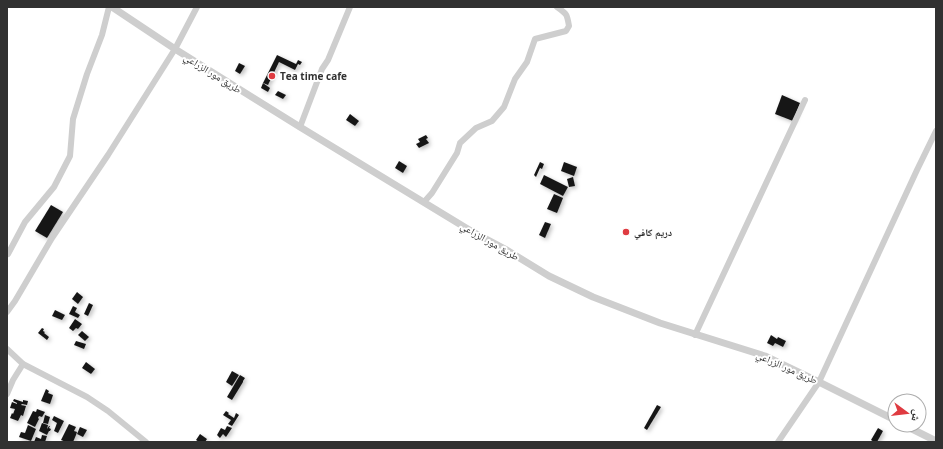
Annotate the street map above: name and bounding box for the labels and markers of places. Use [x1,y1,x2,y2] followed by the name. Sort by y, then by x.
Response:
[280,69,347,83] place label: Tea time cafe
[267,71,277,81] marker: Tea time cafe
[634,225,672,240] place label: دريم كافي
[621,227,631,237] marker: دريم كافي

